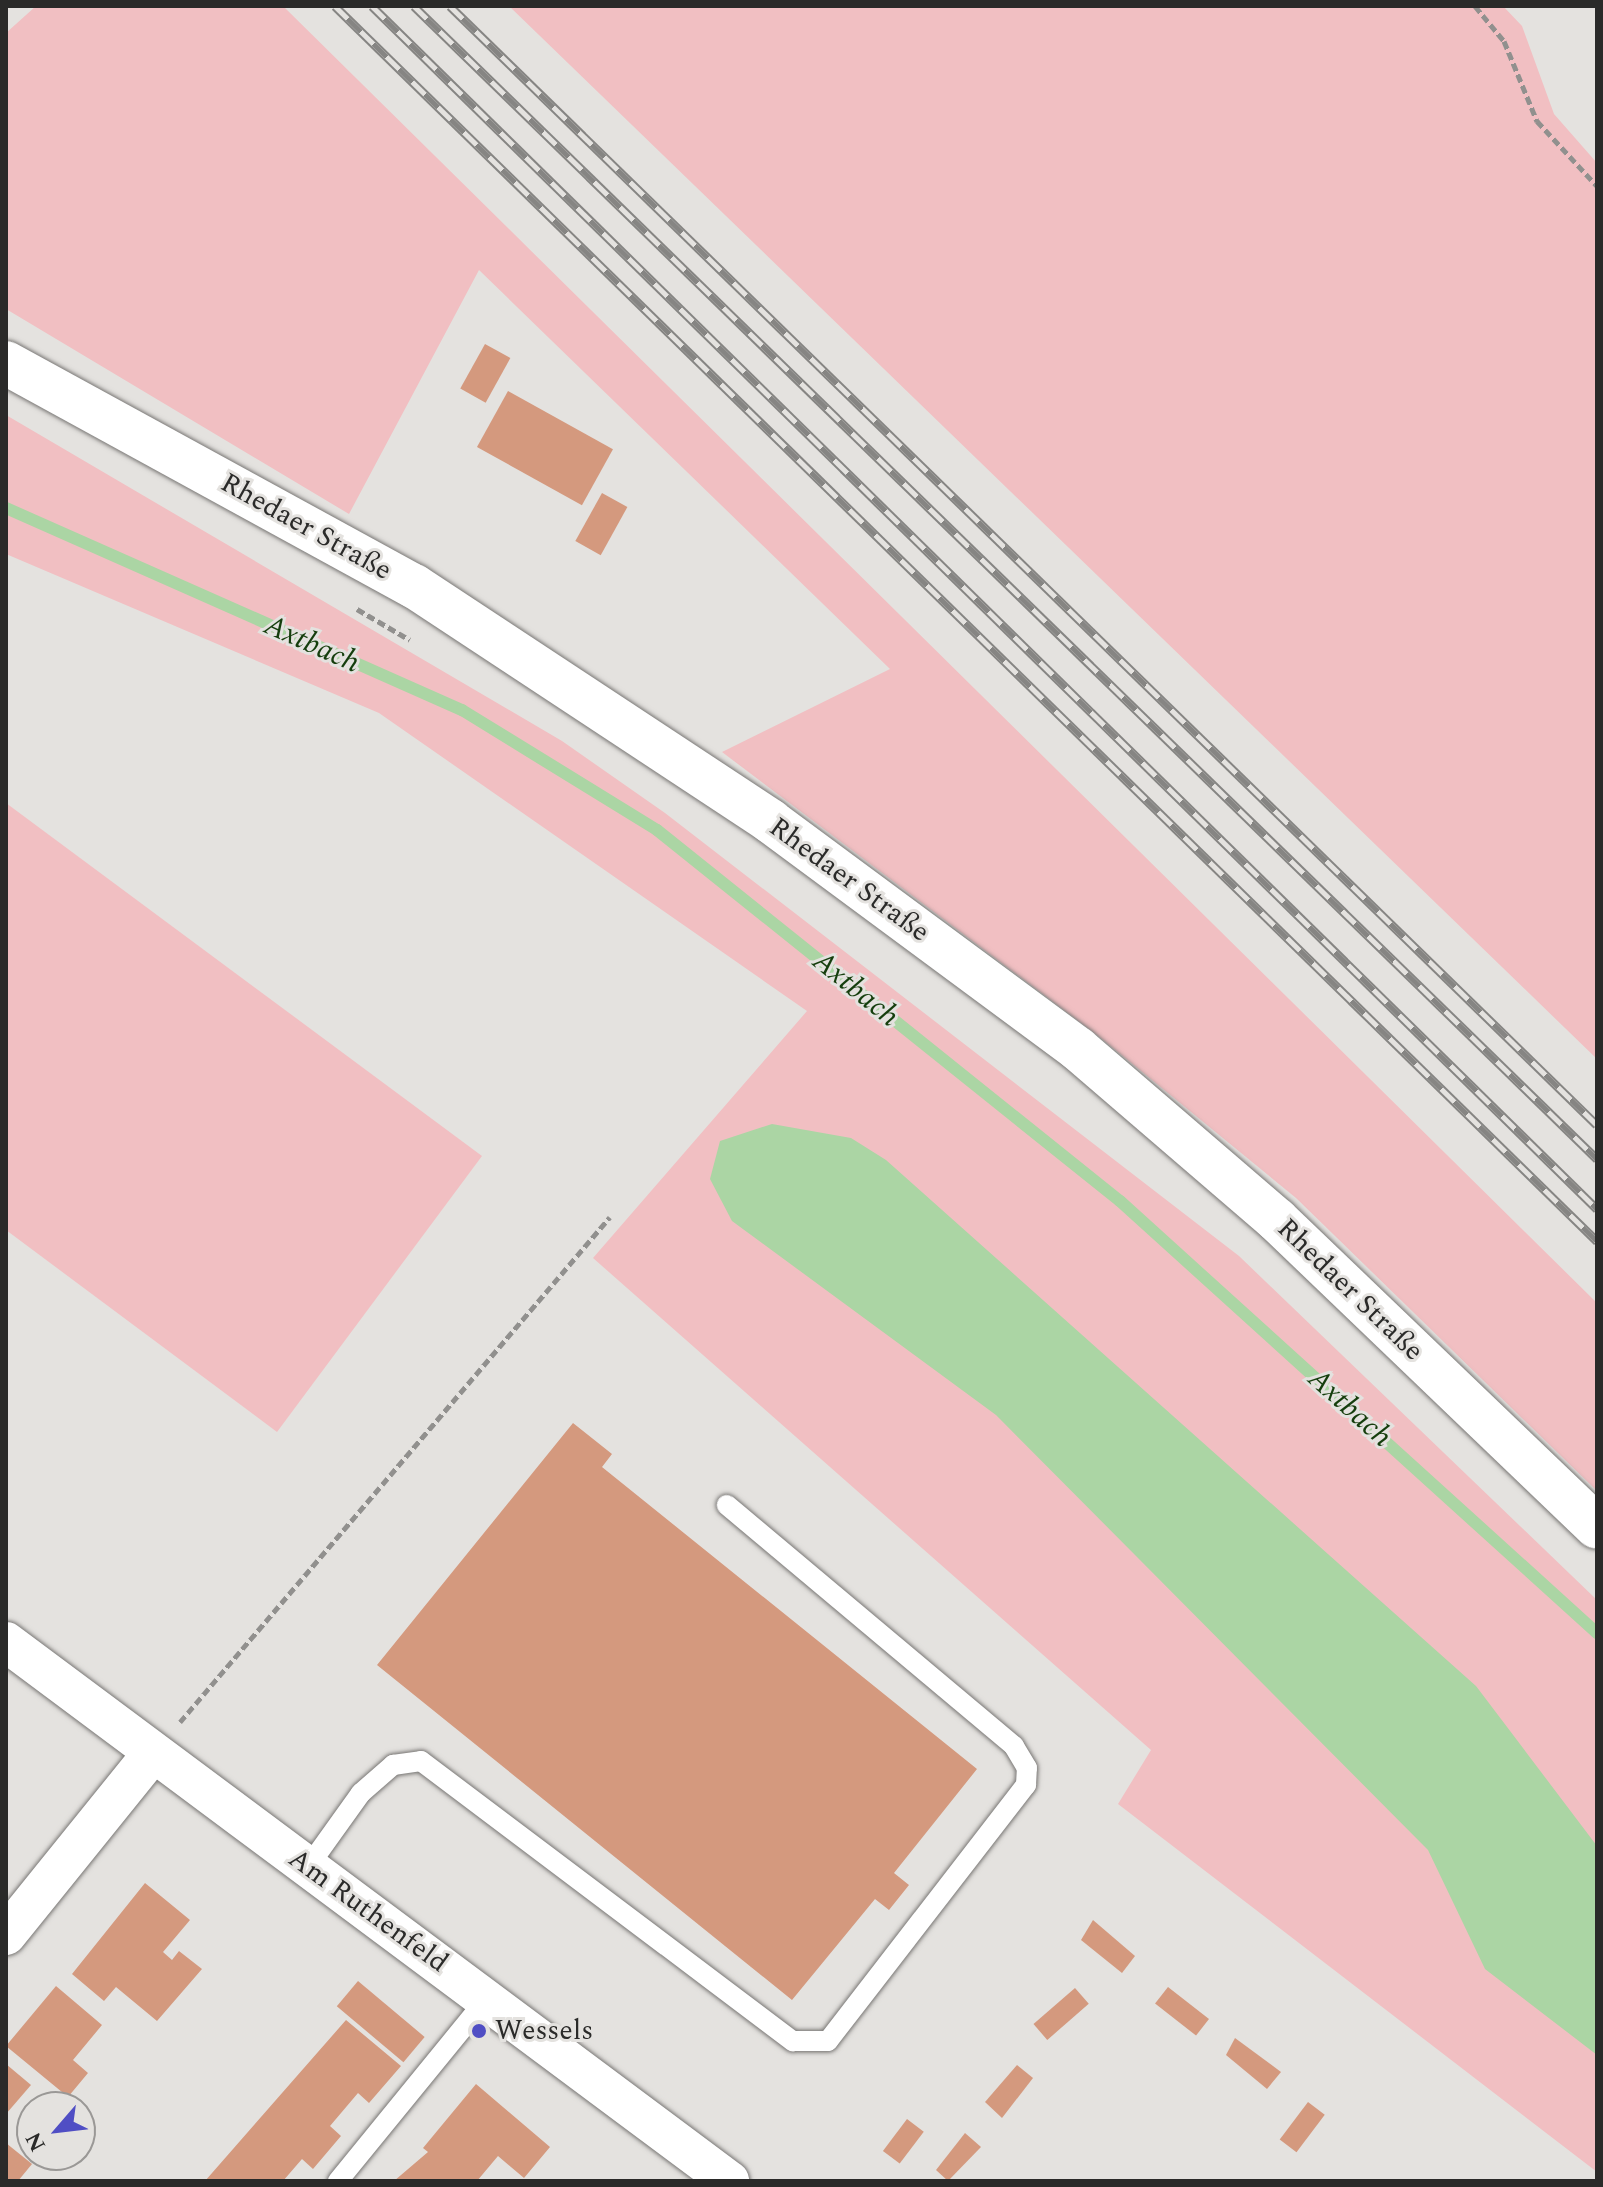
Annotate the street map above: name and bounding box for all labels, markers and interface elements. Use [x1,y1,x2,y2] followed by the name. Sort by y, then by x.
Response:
[215,466,397,588] street label: Rhedaer Straße
[259,607,365,681] water label: Axtbach
[762,811,936,949] street label: Rhedaer Straße
[805,943,907,1035] water label: Axtbach
[1270,1212,1430,1368] street label: Rhedaer Straße
[1300,1361,1400,1455] water label: Axtbach
[282,1842,454,1980] street label: Am Ruthenfeld
[495,2014,593,2048] place label: Wessels
[470,2022,488,2040] marker: Wessels
[16,2091,96,2171] north arrow
[17,2126,55,2157] text: N

